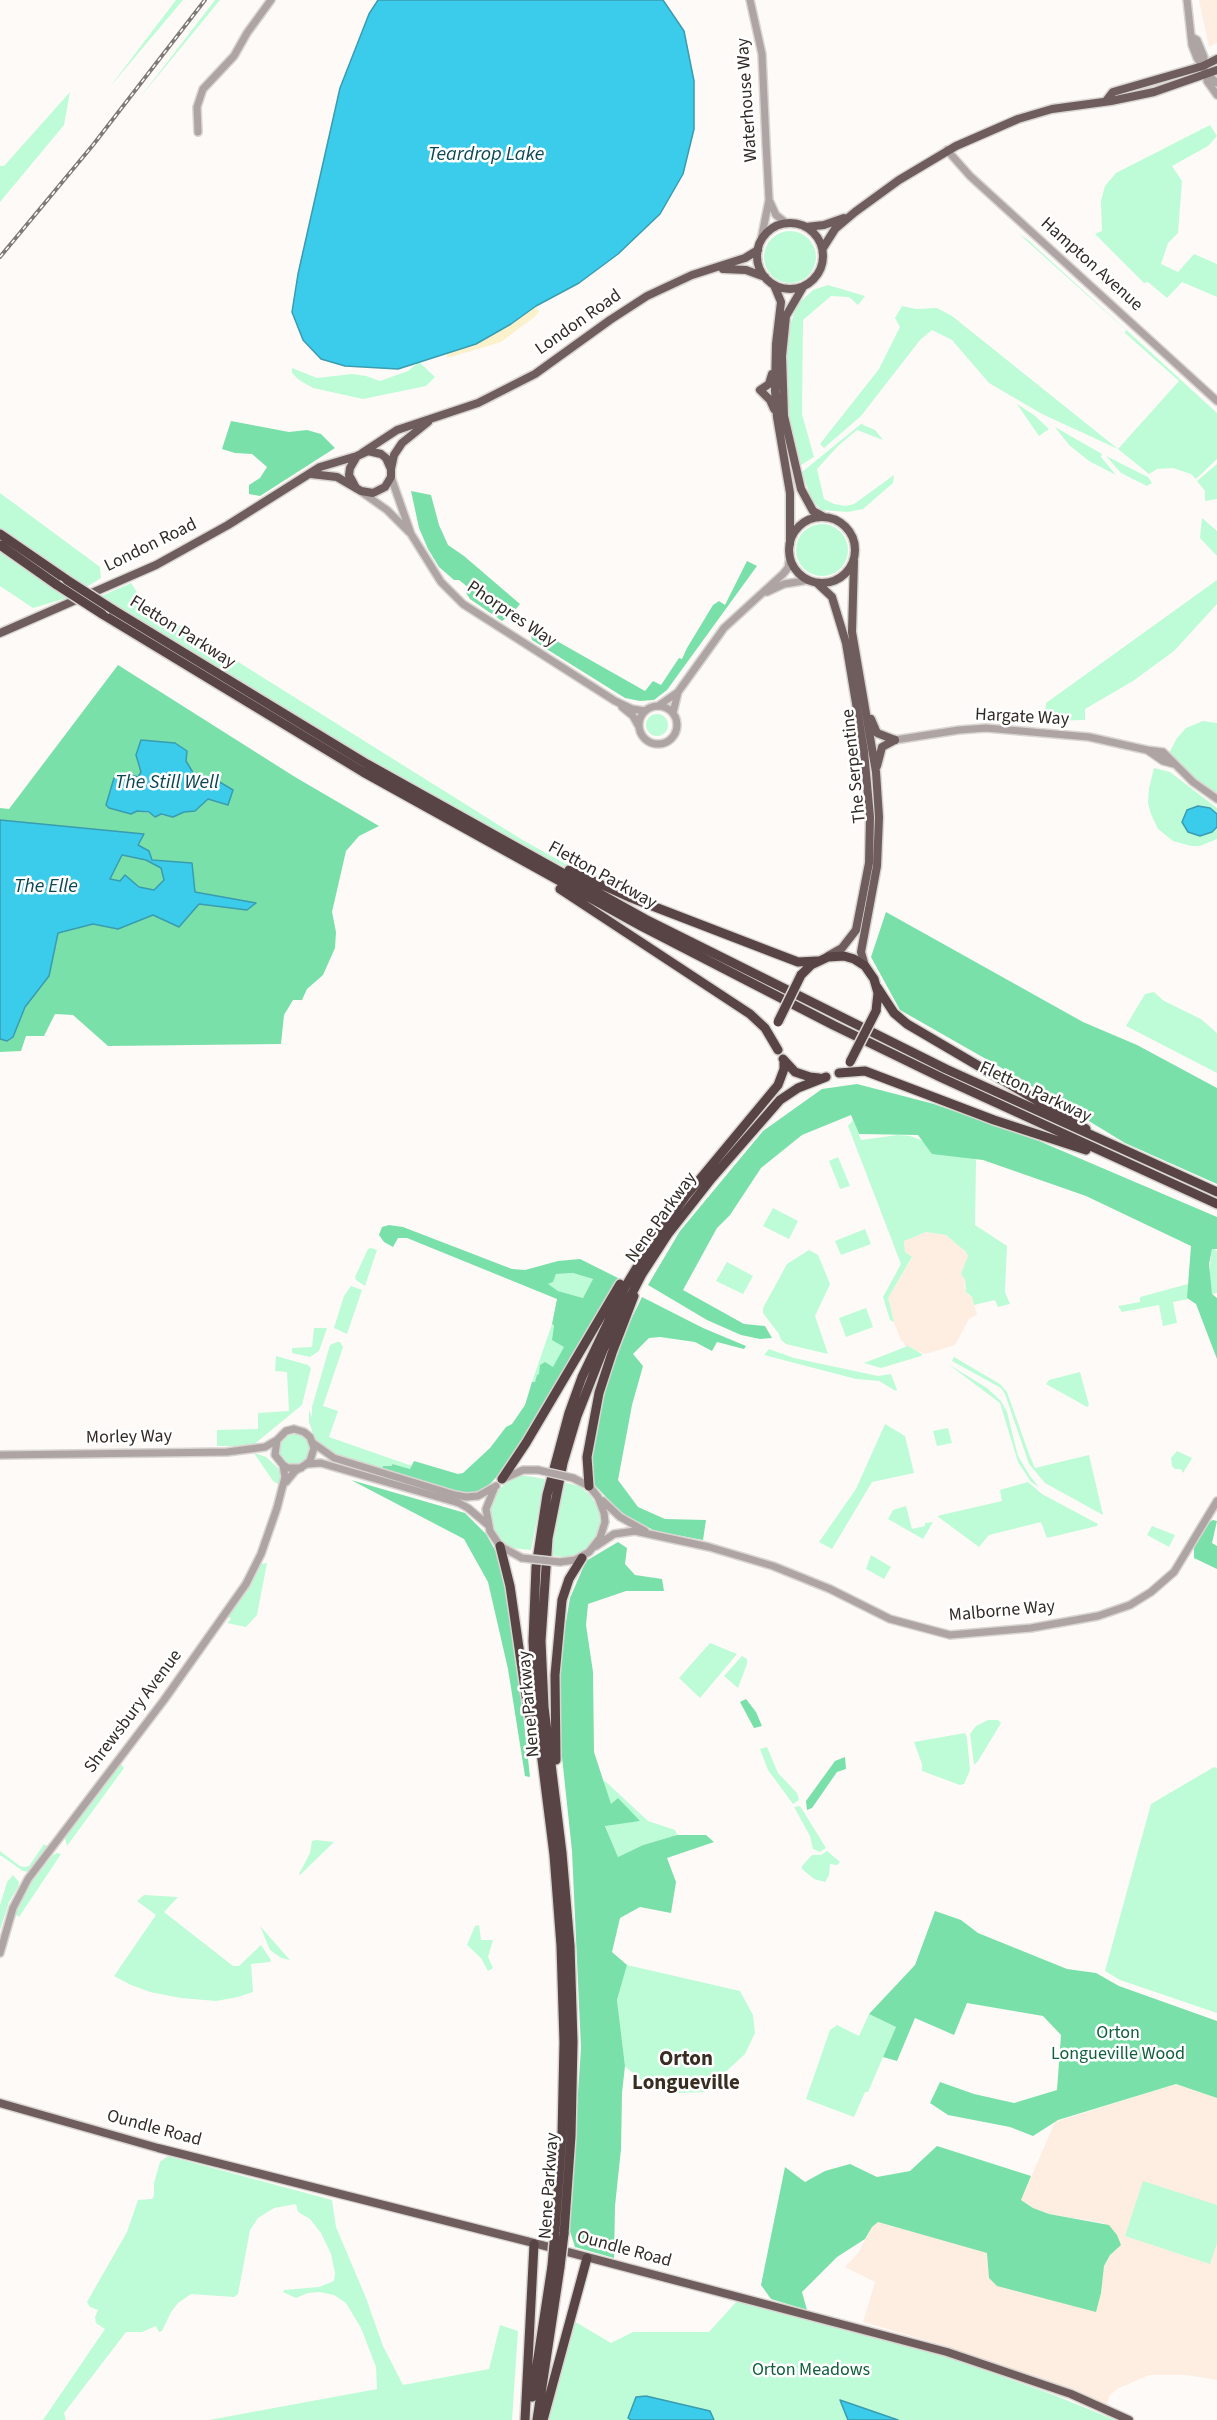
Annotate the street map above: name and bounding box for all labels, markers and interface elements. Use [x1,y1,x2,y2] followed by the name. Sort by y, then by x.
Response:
[733,37,763,163] street label: Waterhouse Way
[428,144,544,168] water label: Teardrop Lake
[1035,214,1147,316] street label: Hampton Avenue
[532,285,626,361] street label: London Road
[101,514,201,578] street label: London Road
[462,577,560,653] street label: Phorpres Way
[125,592,239,674] street label: Fletton Parkway
[974,705,1070,731] street label: Hargate Way
[838,708,872,824] street label: The Serpentine
[115,772,219,796] water label: The Still Well
[544,837,660,915] street label: Fletton Parkway
[14,876,78,900] water label: The Elle
[976,1058,1094,1128] street label: Fletton Parkway
[622,1168,702,1268] street label: Nene Parkway
[86,1426,172,1450] street label: Morley Way
[948,1597,1056,1627] street label: Malborne Way
[81,1646,187,1778] street label: Shrewsbury Avenue
[515,1650,545,1758] street label: Nene Parkway
[1051,2023,1185,2066] park label: Orton Longueville Wood
[632,2047,740,2097] district label: Orton Longueville
[104,2106,204,2152] street label: Oundle Road
[536,2132,564,2240] street label: Nene Parkway
[574,2227,674,2273] street label: Oundle Road
[752,2360,870,2382] park label: Orton Meadows

